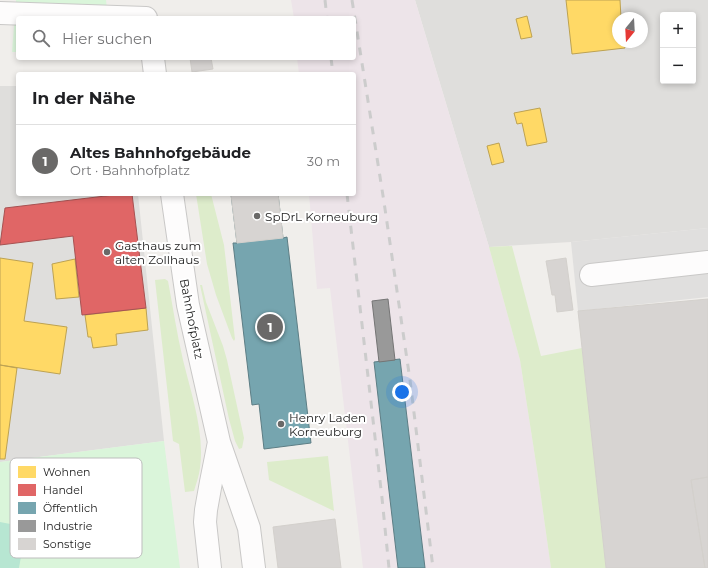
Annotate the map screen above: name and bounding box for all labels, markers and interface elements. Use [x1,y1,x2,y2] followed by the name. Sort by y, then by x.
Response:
[612,12,648,48] north arrow
[660,12,696,84] map controls
[660,12,696,48] button: +
[16,16,356,60] search box
[30,27,52,49] icon: search
[62,29,152,48] text: Hier suchen
[660,48,696,84] button: −
[32,88,136,108] text: In der Nähe
[70,143,251,162] text: Altes Bahnhofgebäude
[42,153,48,169] text: 1
[307,153,340,169] text: 30 m
[70,162,190,178] text: Ort · Bahnhofplatz
[265,209,378,224] place label: SpDrL Korneuburg
[252,211,262,221] marker: SpDrL Korneuburg
[115,238,201,267] place label: Gasthaus zum alten Zollhaus
[102,247,112,257] marker: Gasthaus zum alten Zollhaus
[177,278,207,360] street label: Bahnhofplatz
[257,312,283,342] pin: 1
[392,382,412,402] your location
[289,410,366,439] place label: Henry Laden Korneuburg
[276,419,286,429] marker: Henry Laden Korneuburg
[10,458,142,558] legend
[43,465,90,479] text: Wohnen
[43,483,83,497] text: Handel
[43,501,98,515] text: Öffentlich
[43,519,93,533] text: Industrie
[43,537,91,551] text: Sonstige

